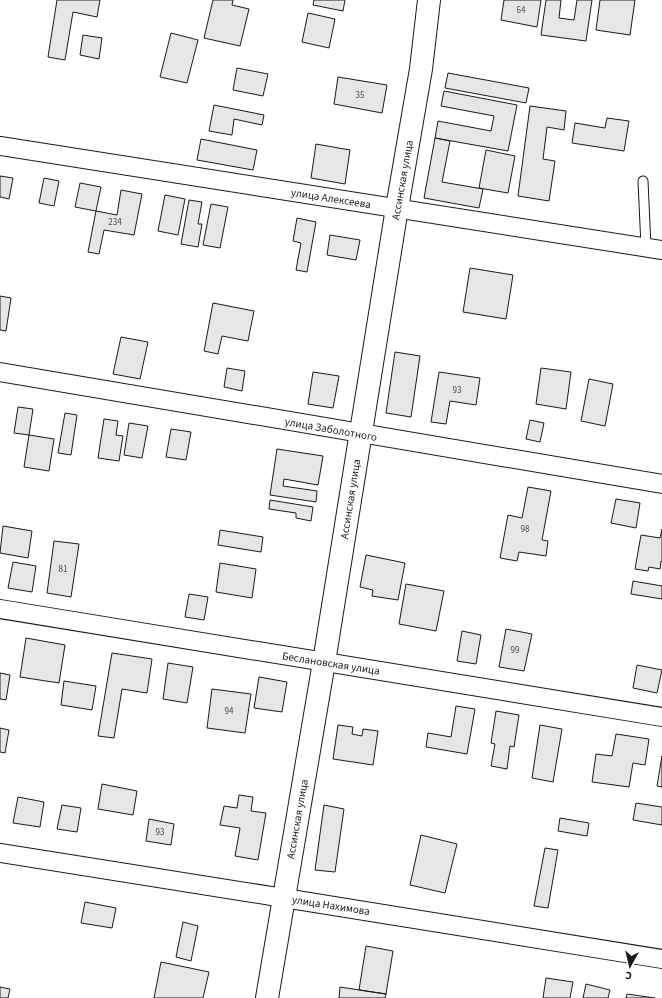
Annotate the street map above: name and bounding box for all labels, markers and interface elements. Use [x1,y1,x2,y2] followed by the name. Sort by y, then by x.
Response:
[517,4,526,17] house number: 64
[356,89,365,102] house number: 35
[388,139,417,221] street label: Ассинская улица
[290,185,372,212] street label: улица Алексеева
[108,216,122,229] house number: 234
[453,384,462,397] house number: 93
[284,414,378,445] street label: улица Заболотного
[337,458,364,540] street label: Ассинская улица
[521,523,530,536] house number: 98
[59,563,67,576] house number: 81
[511,644,520,657] house number: 99
[281,648,381,679] street label: Беслановская улица
[225,705,234,718] house number: 94
[283,778,312,860] street label: Ассинская улица
[156,826,165,839] house number: 93
[291,892,371,919] street label: улица Нахимова
[610,946,650,986] north arrow
[624,967,633,983] text: С

